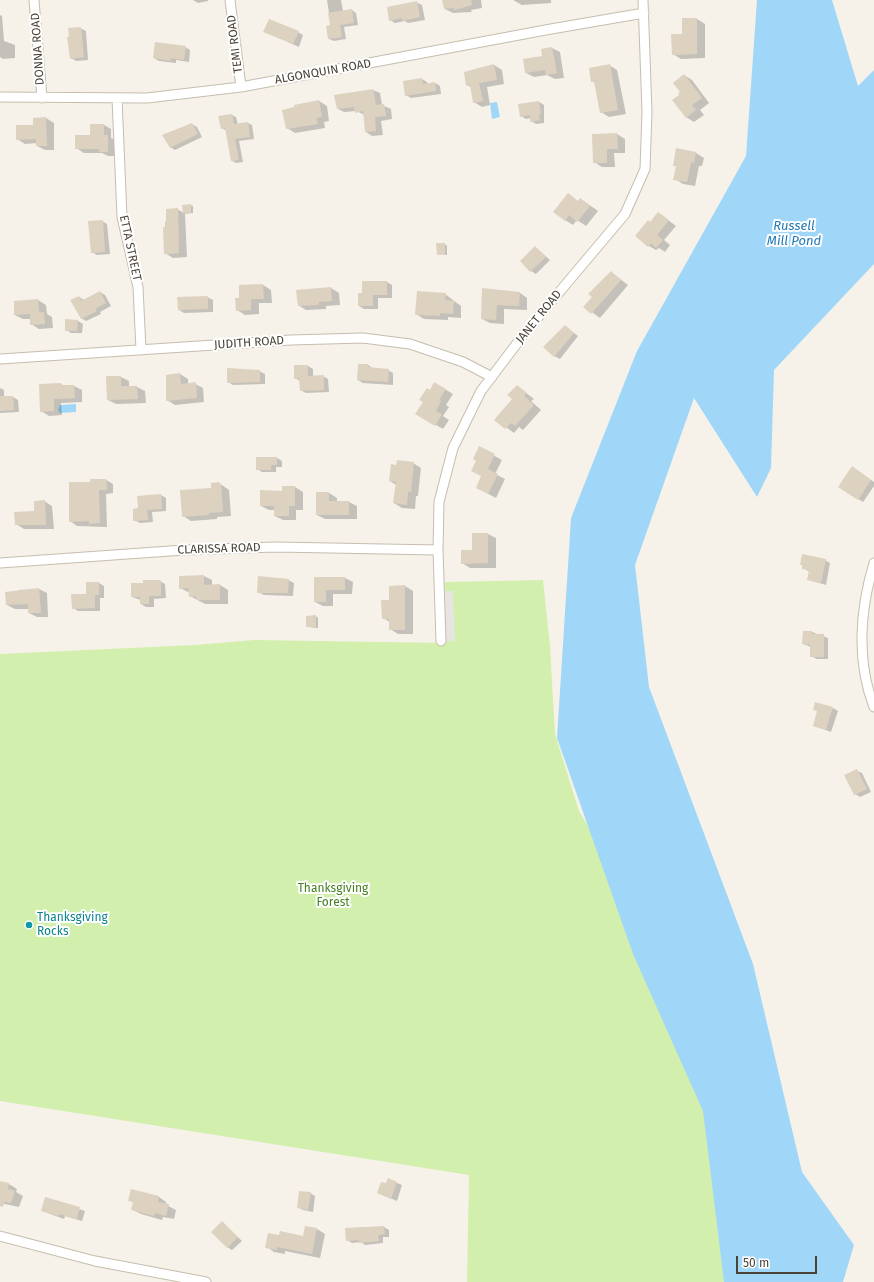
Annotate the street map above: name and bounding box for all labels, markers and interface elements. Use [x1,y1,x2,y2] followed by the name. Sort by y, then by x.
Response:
[28,12,48,86] street label: DONNA ROAD
[224,14,246,74] street label: TEMI ROAD
[274,56,372,88] street label: ALGONQUIN ROAD
[116,214,144,282] street label: ETTA STREET
[767,218,821,249] water label: Russell Mill Pond
[513,287,565,347] street label: JANET ROAD
[213,333,285,353] street label: JUDITH ROAD
[177,540,261,558] street label: CLARISSA ROAD
[298,882,368,910] park label: Thanksgiving Forest
[37,911,108,939] place label: Thanksgiving Rocks
[24,920,34,930] marker: Thanksgiving Rocks
[738,1248,819,1274] scale bar
[743,1256,769,1270] text: 50 m

